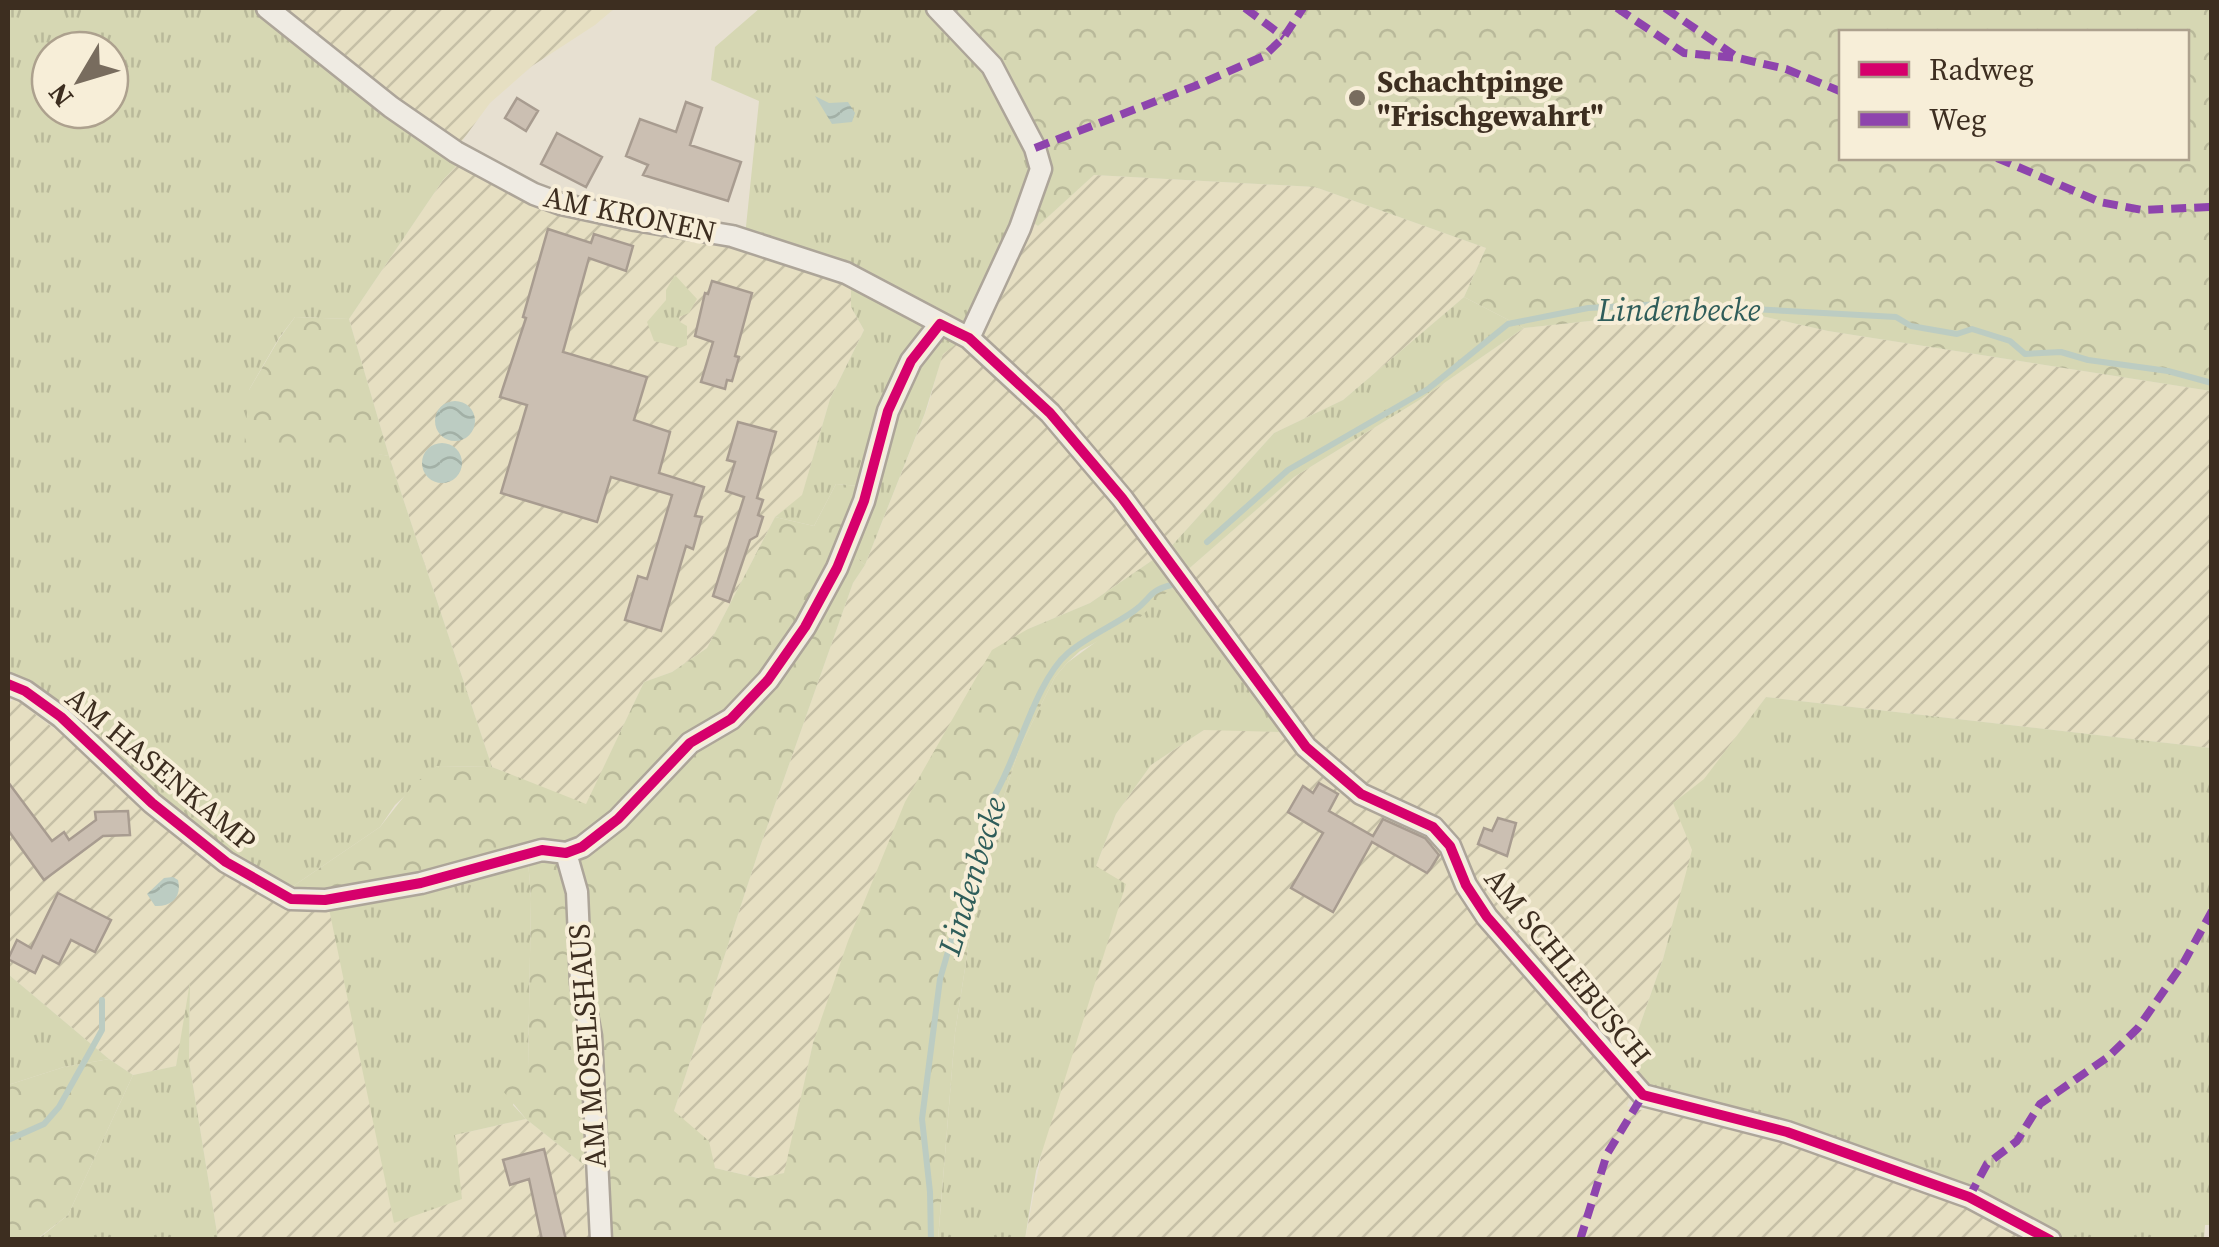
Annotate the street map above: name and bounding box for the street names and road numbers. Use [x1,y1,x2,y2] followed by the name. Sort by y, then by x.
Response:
[540,176,720,252] street label: AM KRONEN
[57,677,265,861] street label: AM HASENKAMP
[1475,859,1661,1075] street label: AM SCHLEBUSCH
[558,922,616,1170] street label: AM MOSELSHAUS

